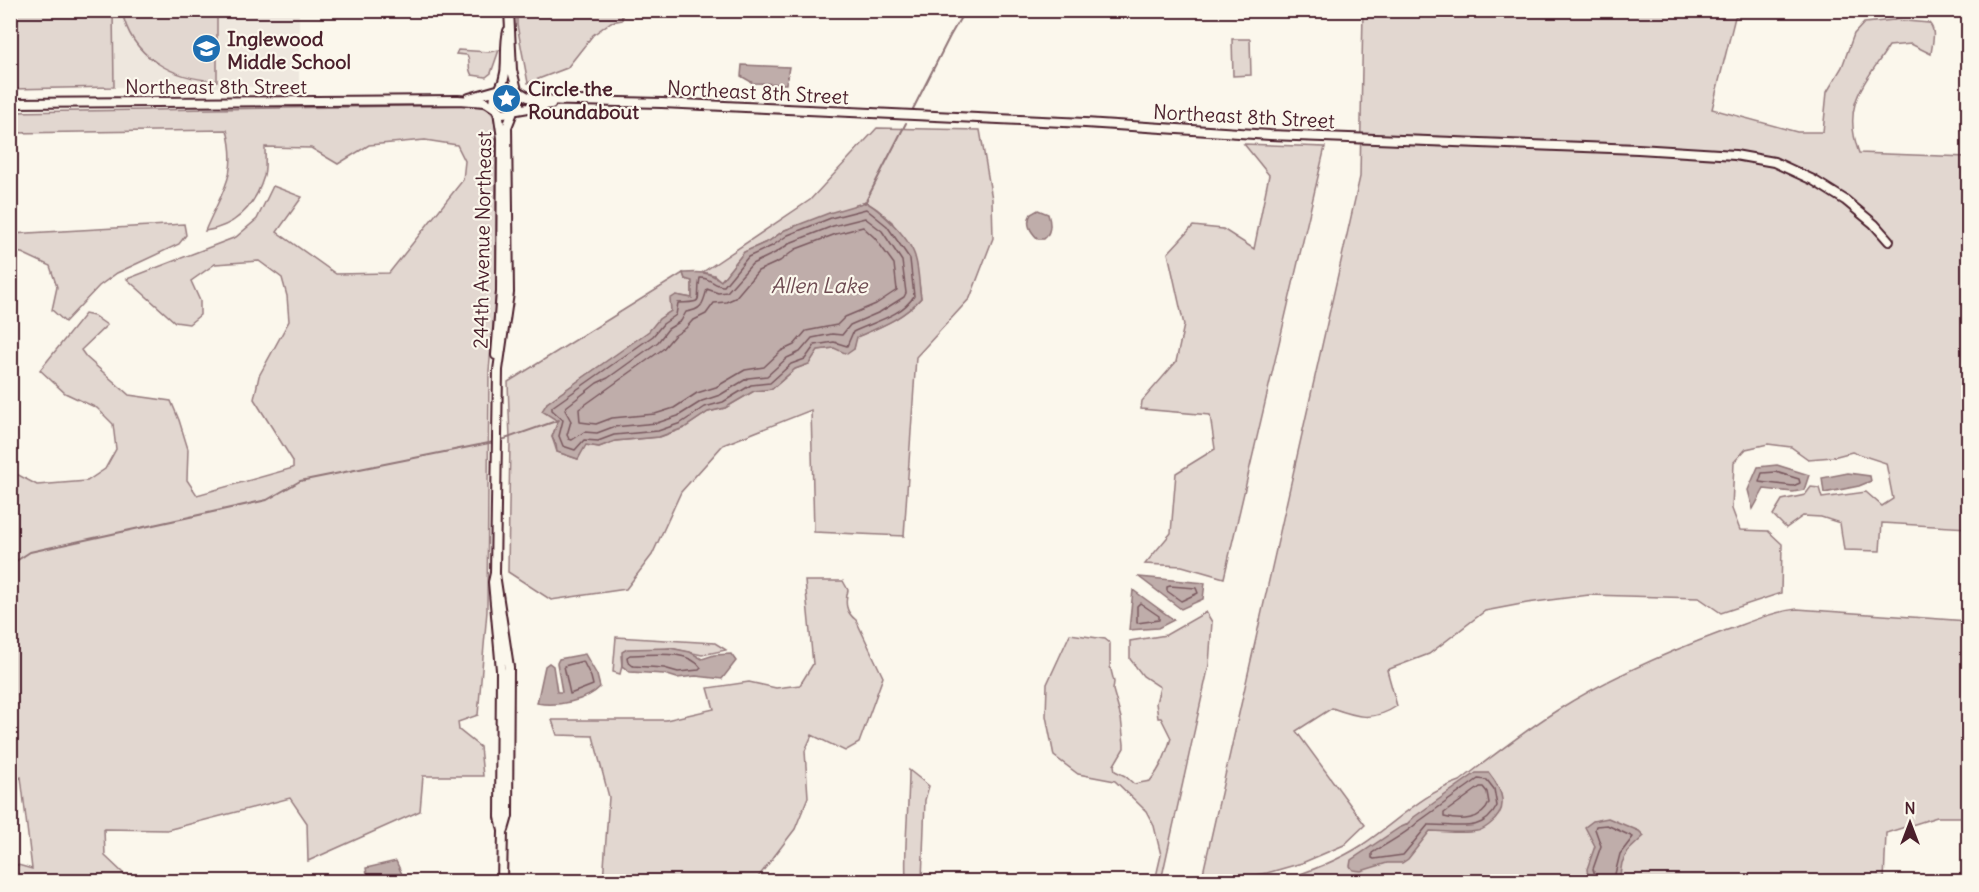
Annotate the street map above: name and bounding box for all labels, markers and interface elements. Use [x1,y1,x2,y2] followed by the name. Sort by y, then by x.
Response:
[227,26,351,74] place label: Inglewood Middle School
[190,33,222,65] school or university icon: Inglewood Middle School
[125,74,307,99] street label: Northeast 8th Street
[666,75,850,109] street label: Northeast 8th Street
[528,76,639,124] place label: Circle the Roundabout
[491,83,523,115] place icon: Circle the Roundabout
[1152,99,1336,133] street label: Northeast 8th Street
[468,131,496,349] street label: 244th Avenue Northeast
[771,272,869,299] water label: Allen Lake
[1880,793,1940,853] north arrow
[1904,798,1916,818] text: N

